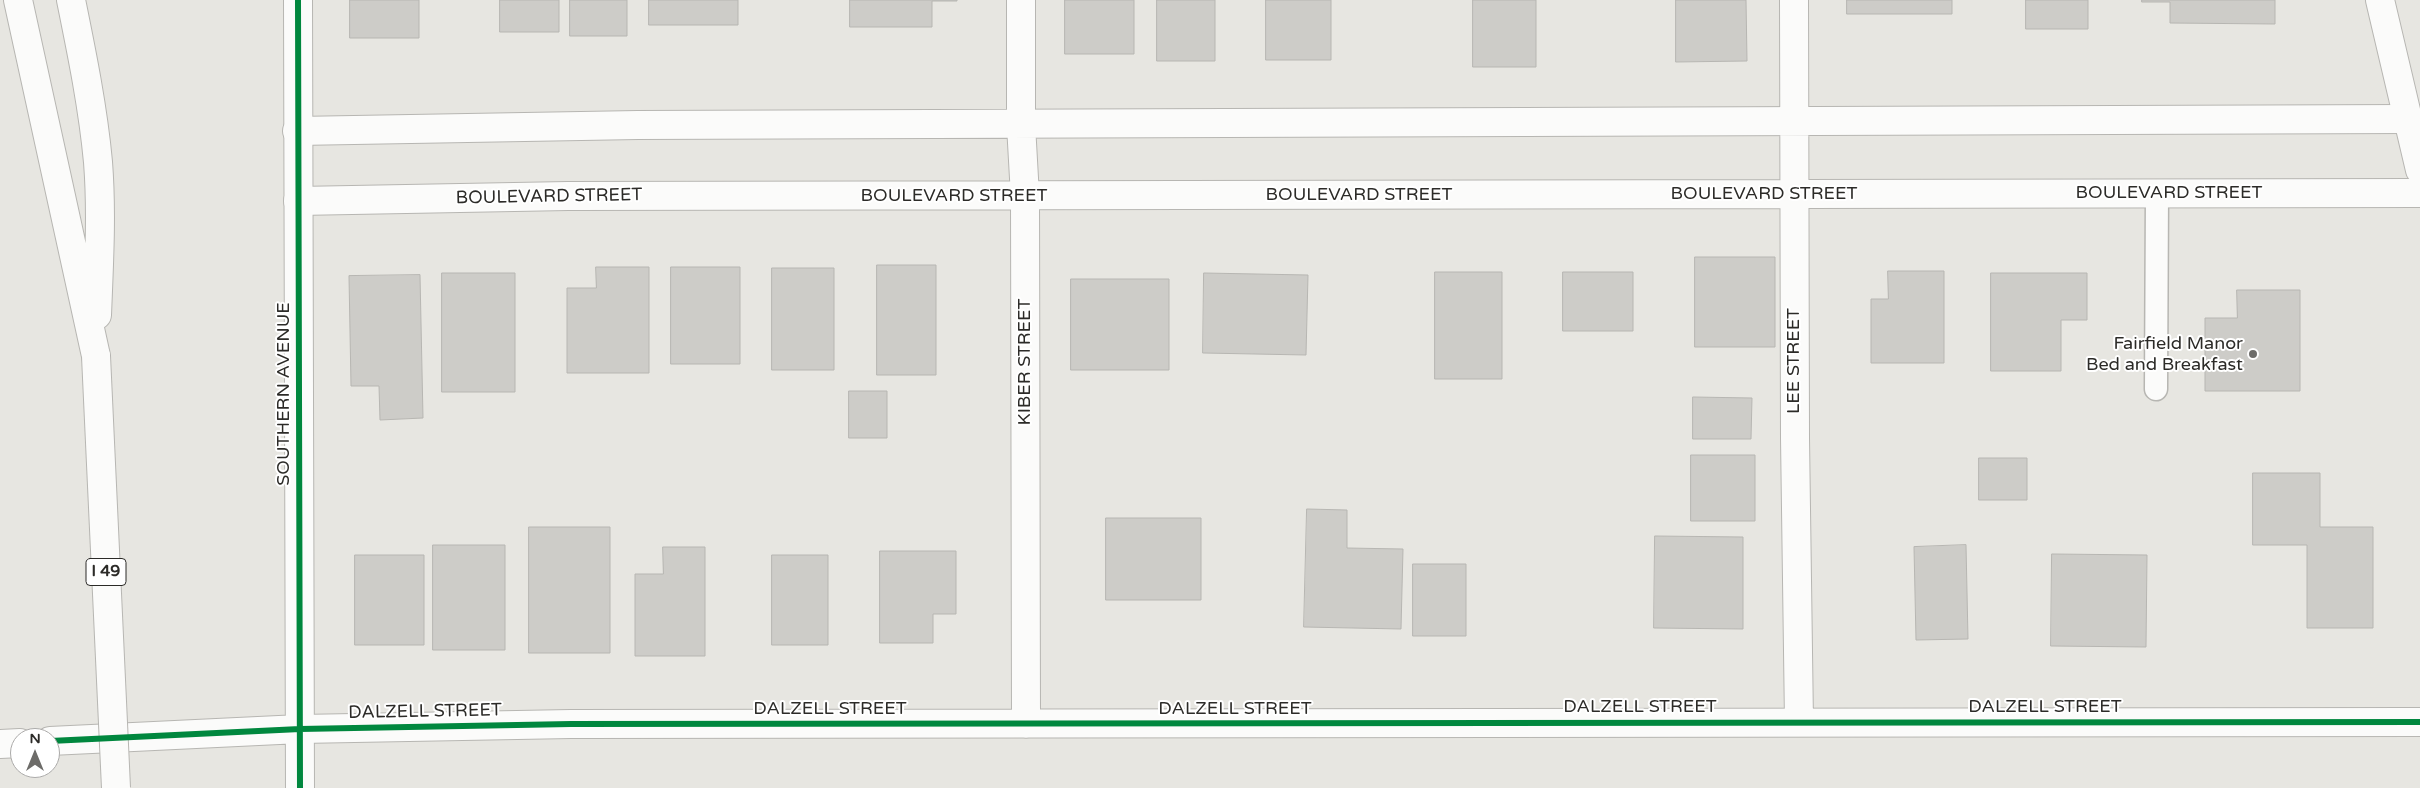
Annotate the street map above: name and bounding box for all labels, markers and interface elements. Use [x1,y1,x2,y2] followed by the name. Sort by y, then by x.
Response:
[2076,182,2262,204] street label: BOULEVARD STREET
[1671,183,1857,205] street label: BOULEVARD STREET
[1266,184,1452,206] street label: BOULEVARD STREET
[455,185,643,209] street label: BOULEVARD STREET
[861,185,1047,207] street label: BOULEVARD STREET
[1014,299,1036,425] street label: KIBER STREET
[273,302,295,486] street label: SOUTHERN AVENUE
[1783,308,1805,414] street label: LEE STREET
[2086,333,2243,376] place label: Fairfield Manor Bed and Breakfast
[2247,348,2259,360] marker: Fairfield Manor Bed and Breakfast
[86,558,126,586] road number: I 49
[1563,696,1717,718] street label: DALZELL STREET
[1968,696,2122,718] street label: DALZELL STREET
[753,698,907,720] street label: DALZELL STREET
[1158,698,1312,720] street label: DALZELL STREET
[348,700,502,724] street label: DALZELL STREET
[10,728,60,778] north arrow
[29,730,41,747] text: N

